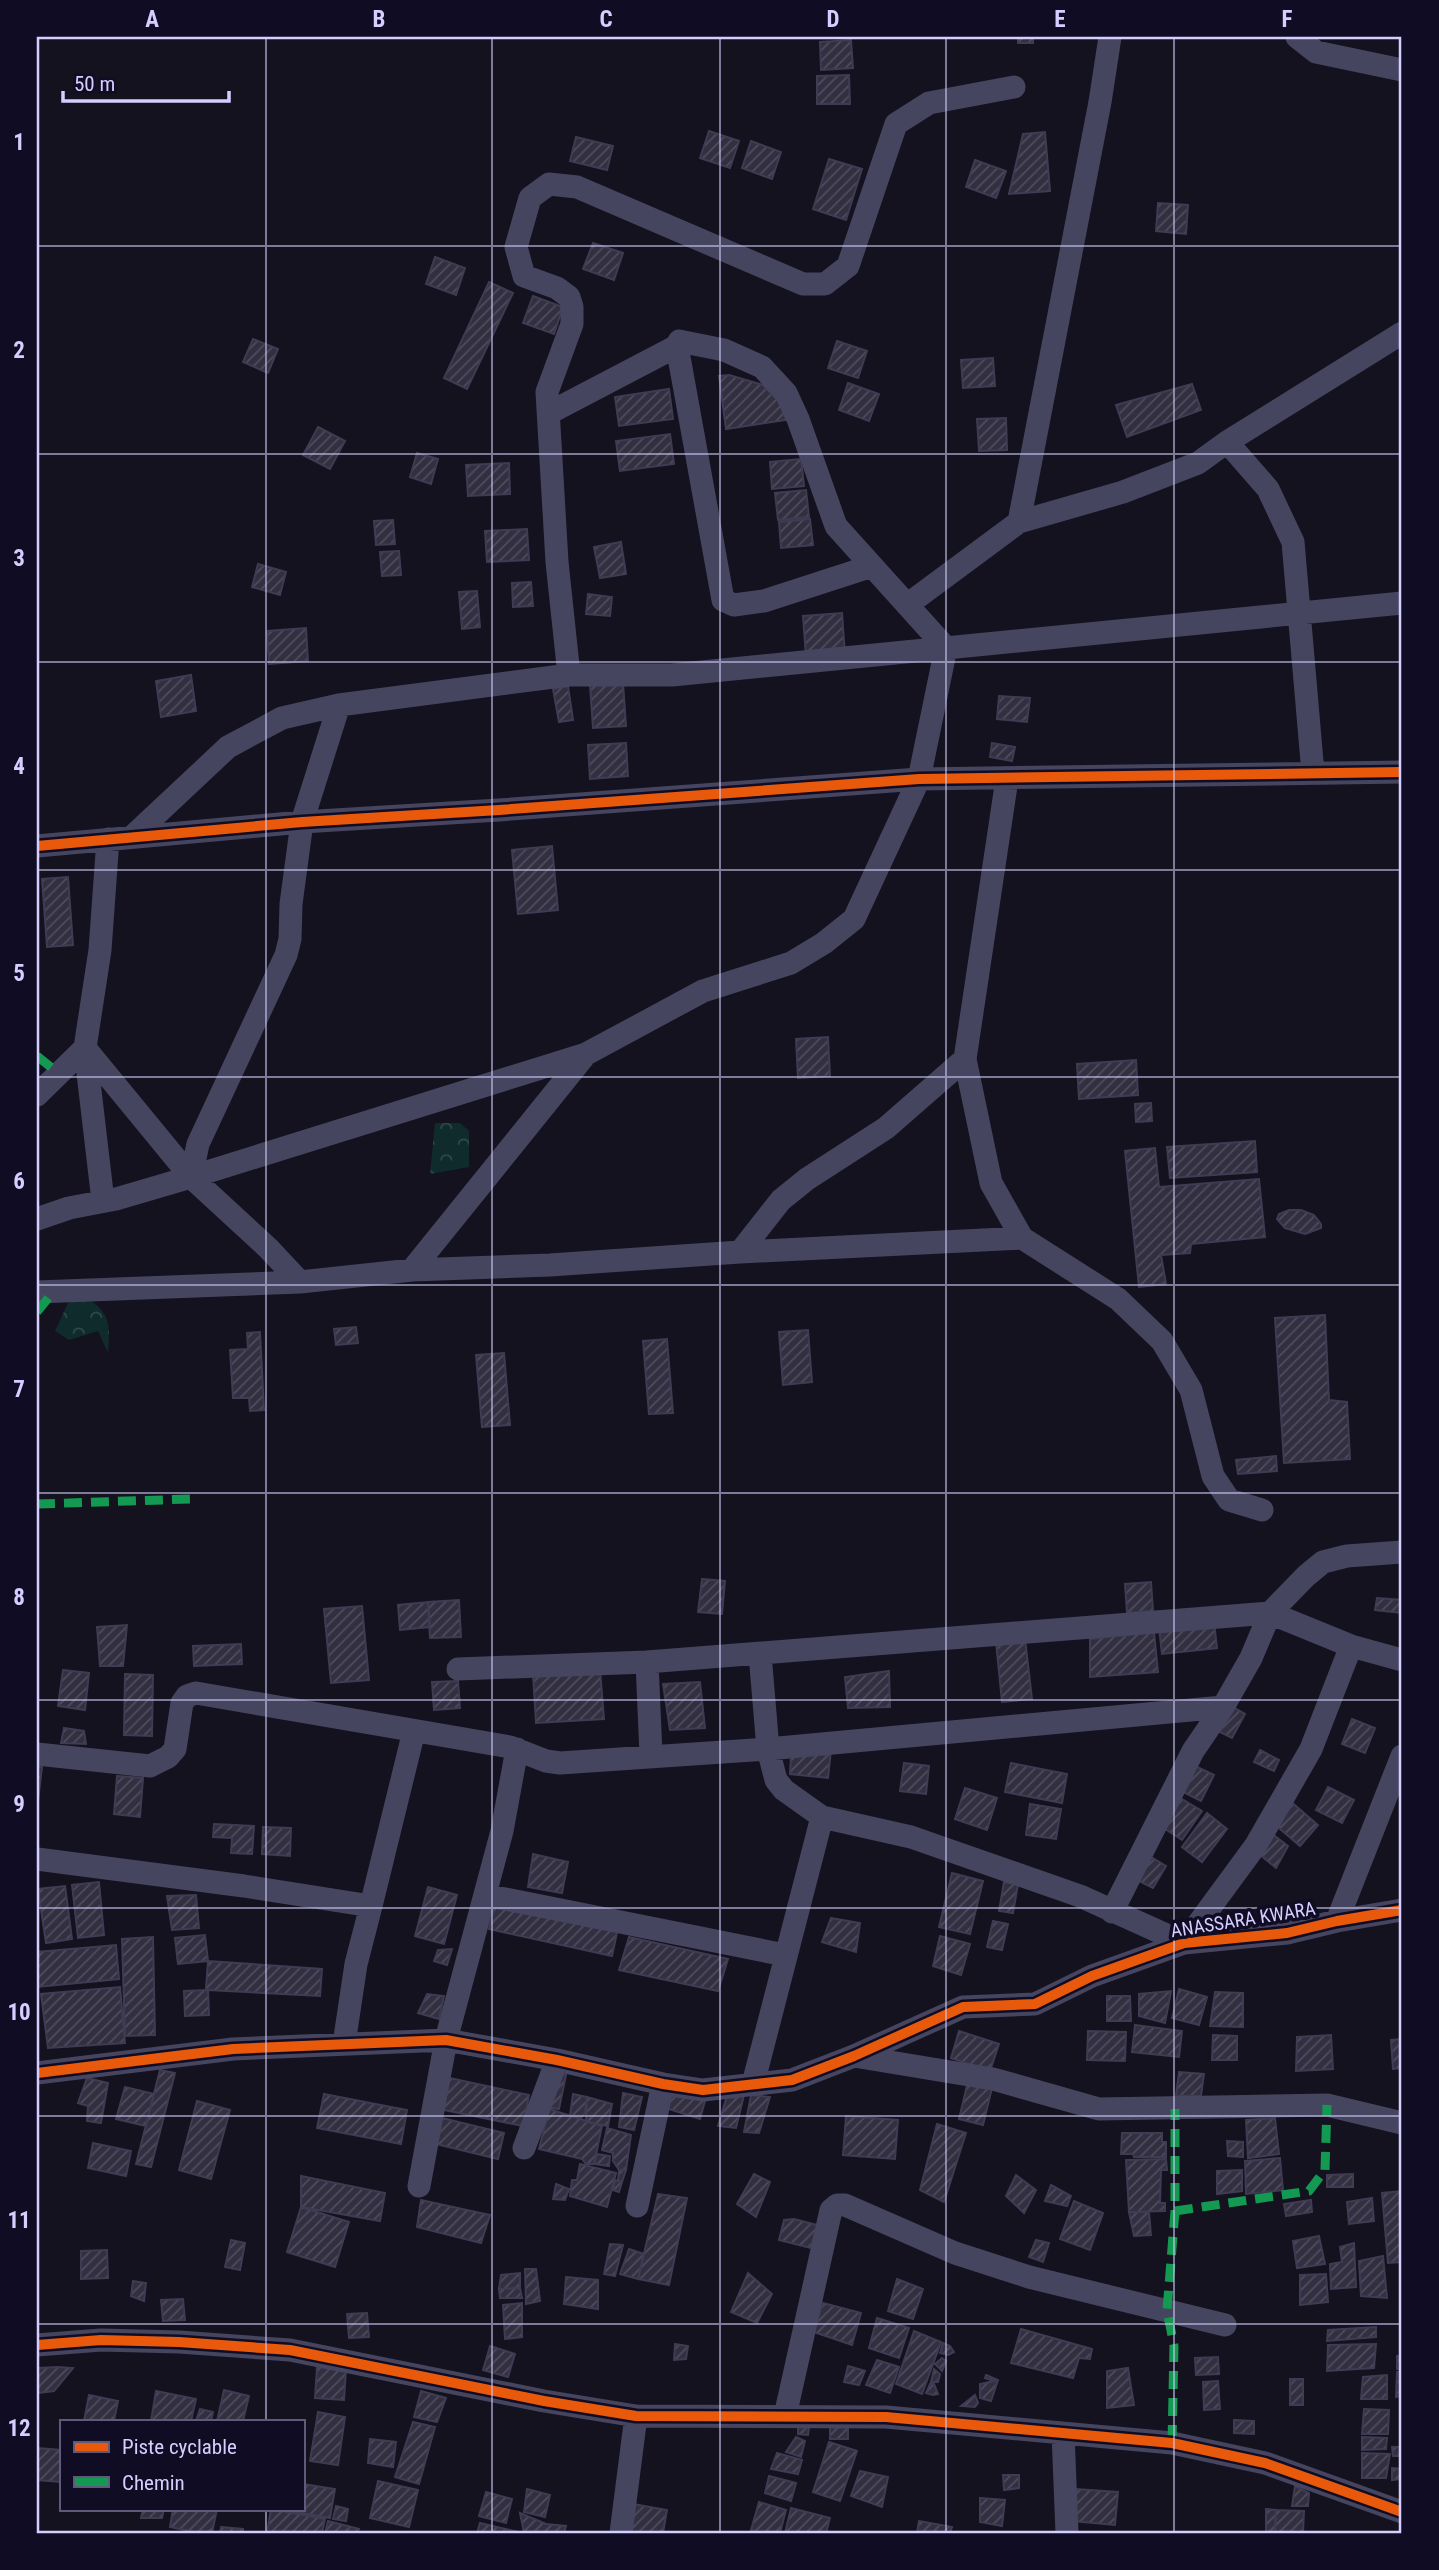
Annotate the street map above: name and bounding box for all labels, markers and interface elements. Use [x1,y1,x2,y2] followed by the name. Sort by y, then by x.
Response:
[145,6,159,33] text: A
[373,6,385,33] text: B
[599,6,613,33] text: C
[827,6,840,33] text: D
[1054,6,1066,33] text: E
[1282,6,1293,33] text: F
[63,60,229,104] scale bar
[74,72,115,96] text: 50 m
[13,129,25,156] text: 1
[13,337,25,364] text: 2
[13,545,25,572] text: 3
[13,753,25,780] text: 4
[13,960,25,987] text: 5
[13,1168,25,1195] text: 6
[13,1376,25,1403] text: 7
[13,1584,25,1611] text: 8
[13,1791,25,1818] text: 9
[1169,1897,1317,1942] street label: ANASSARA KWARA
[7,1999,31,2026] text: 10
[7,2207,31,2234] text: 11
[7,2415,31,2442] text: 12
[60,2420,304,2510] legend
[122,2435,237,2459] text: Piste cyclable
[122,2471,185,2495] text: Chemin

